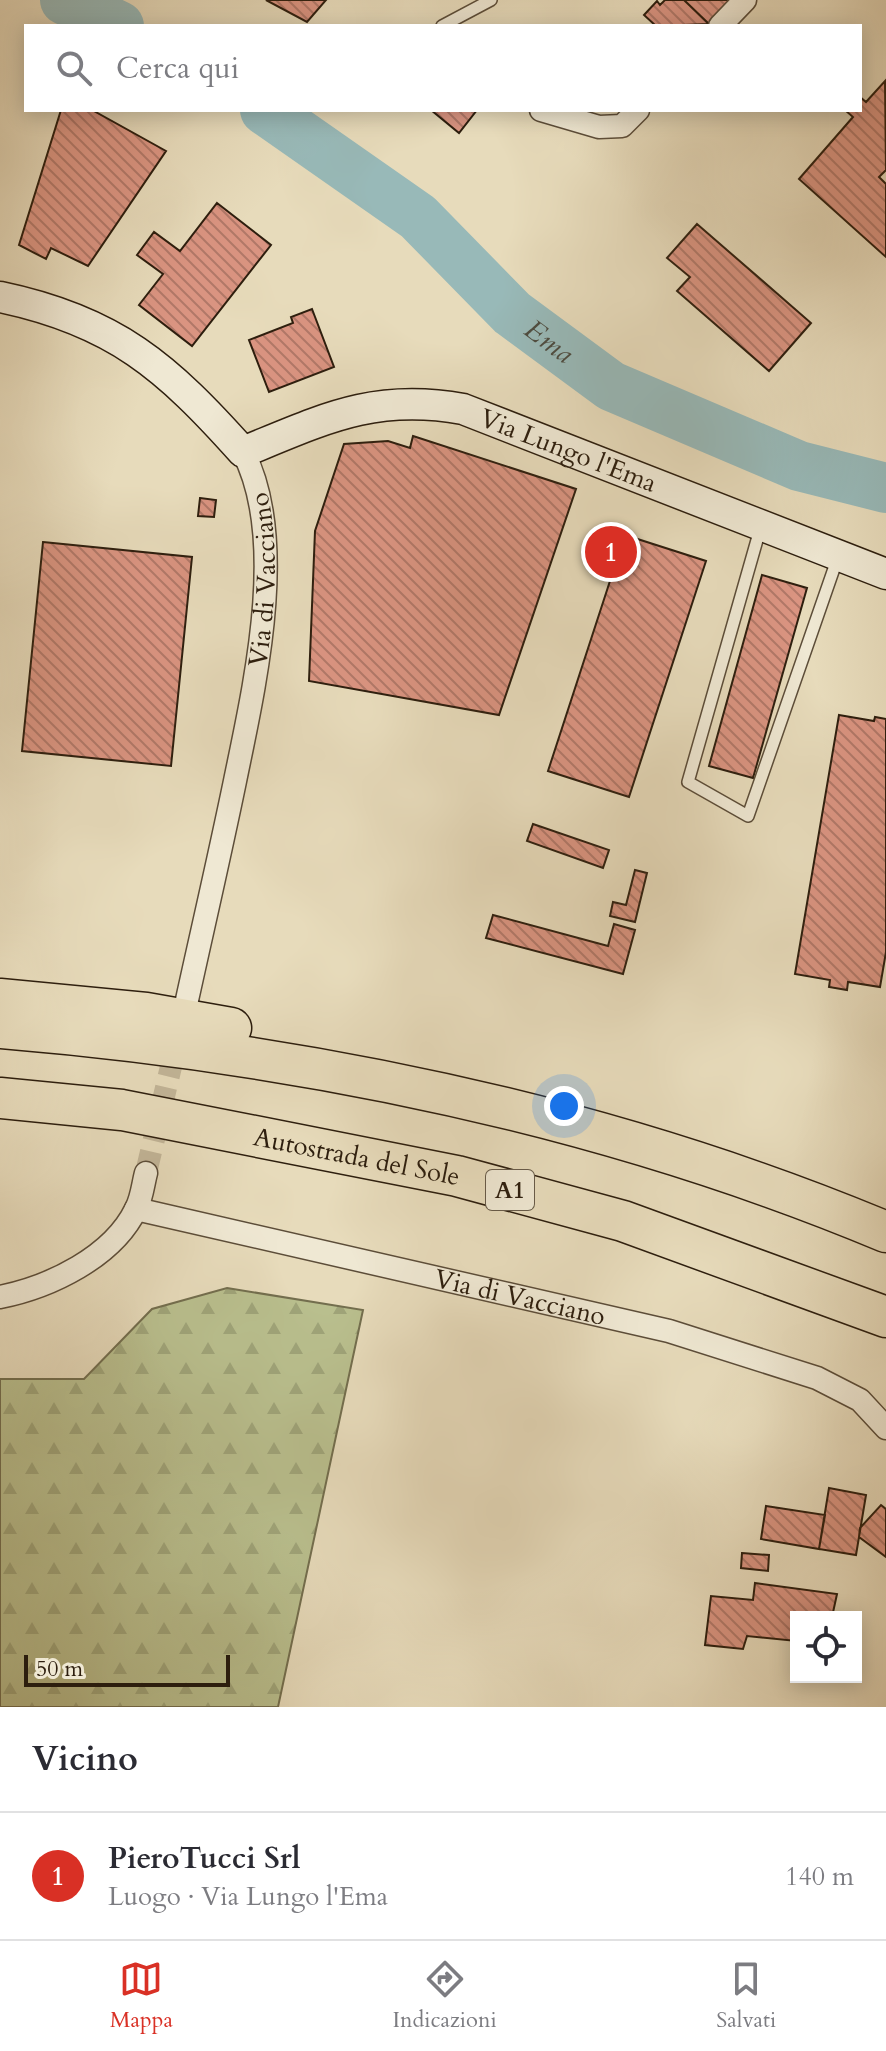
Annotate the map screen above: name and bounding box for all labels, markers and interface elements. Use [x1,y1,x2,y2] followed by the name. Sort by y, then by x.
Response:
[24,24,862,112] search box
[52,46,96,90] icon: search
[116,48,239,89] text: Cerca qui
[517,311,582,373] water label: Ema
[475,400,662,501] street label: Via Lungo l'Ema
[240,489,284,669] street label: Via di Vacciano
[585,522,637,582] pin: 1
[544,1086,584,1126] your location
[251,1119,463,1194] street label: Autostrada del Sole
[486,1170,534,1210] road number: A1
[431,1261,609,1334] street label: Via di Vacciano
[790,1611,862,1683] map controls
[790,1611,862,1683] button: locate
[24,1651,230,1687] scale bar
[36,1654,83,1684] text: 50 m
[32,1736,138,1782] text: Vicino
[108,1838,301,1879] text: PieroTucci Srl
[51,1859,65,1894] text: 1
[785,1859,854,1894] text: 140 m
[108,1879,388,1914] text: Luogo · Via Lungo l'Ema
[110,1957,173,2035] tab: Mappa
[393,1957,497,2035] tab: Indicazioni
[716,1957,776,2035] tab: Salvati

